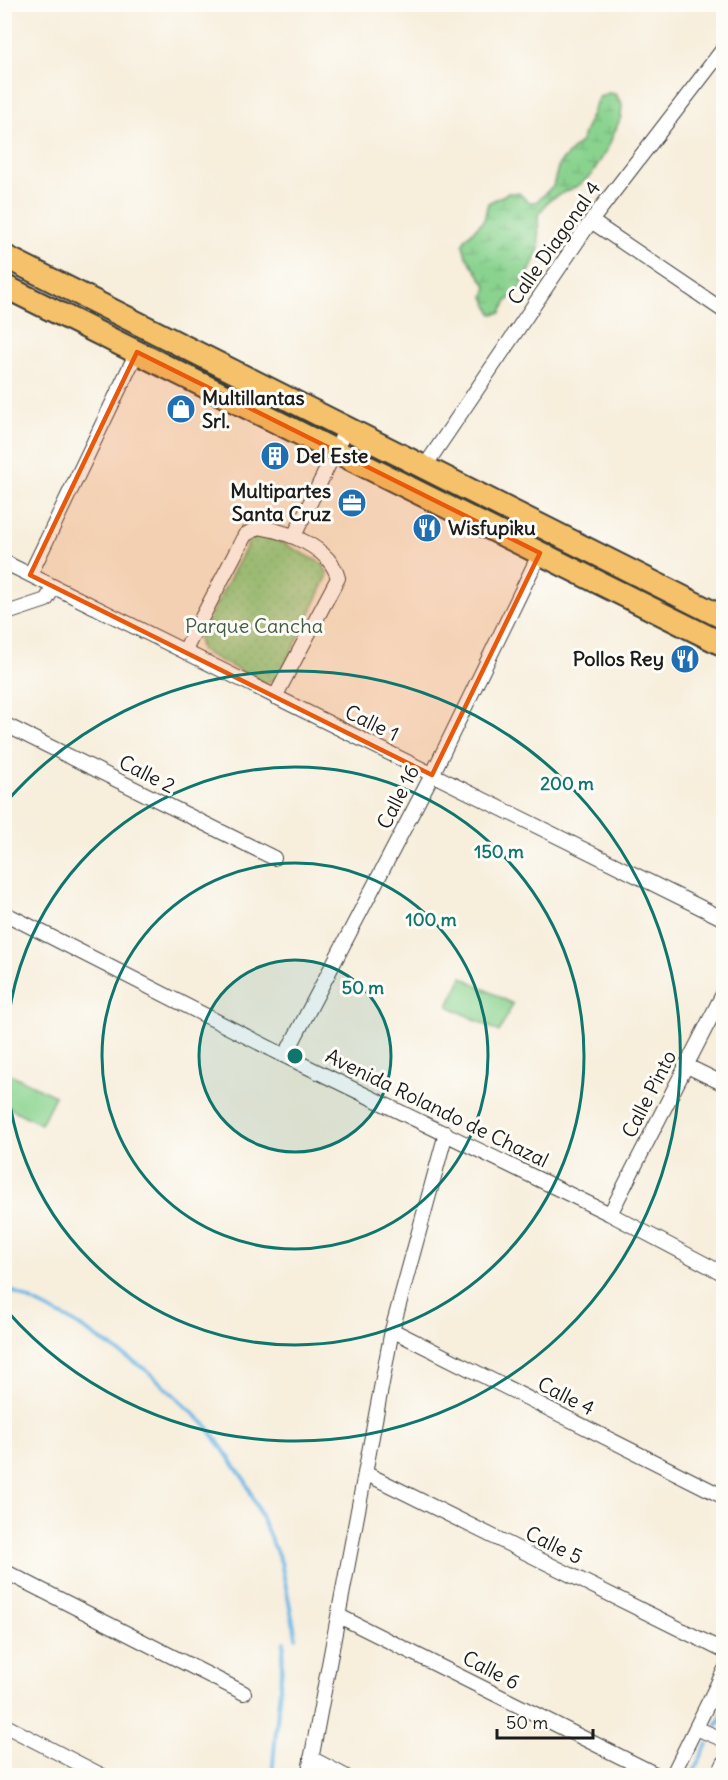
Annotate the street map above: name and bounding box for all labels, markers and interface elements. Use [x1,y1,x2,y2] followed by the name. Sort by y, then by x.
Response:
[502,176,605,309] street label: Calle Diagonal 4
[202,385,305,433] place label: Multillantas Srl.
[165,393,197,425] shop icon: Multillantas Srl.
[259,440,291,472] building icon: Del Este
[296,443,369,468] place label: Del Este
[230,478,331,526] place label: Multipartes Santa Cruz
[336,487,368,519] office icon: Multipartes Santa Cruz
[411,512,443,544] restaurant icon: Wisfupiku
[448,515,536,540] place label: Wisfupiku
[185,613,323,638] park label: Parque Cancha
[669,643,701,675] restaurant icon: Pollos Rey
[573,646,664,671] place label: Pollos Rey
[341,699,403,746] street label: Calle 1
[115,749,180,798] street label: Calle 2
[371,761,424,833] street label: Calle 16
[540,772,594,795] text: 200 m
[474,840,524,863] text: 150 m
[406,908,457,931] text: 100 m
[342,976,384,999] text: 50 m
[322,1043,553,1172] street label: Avenida Rolando de Chazal
[285,1046,305,1066] centre of rings
[616,1046,681,1142] street label: Calle Pinto
[534,1371,599,1420] street label: Calle 4
[522,1520,587,1569] street label: Calle 5
[459,1645,524,1694] street label: Calle 6
[497,1702,593,1740] scale bar
[506,1711,548,1734] text: 50 m

